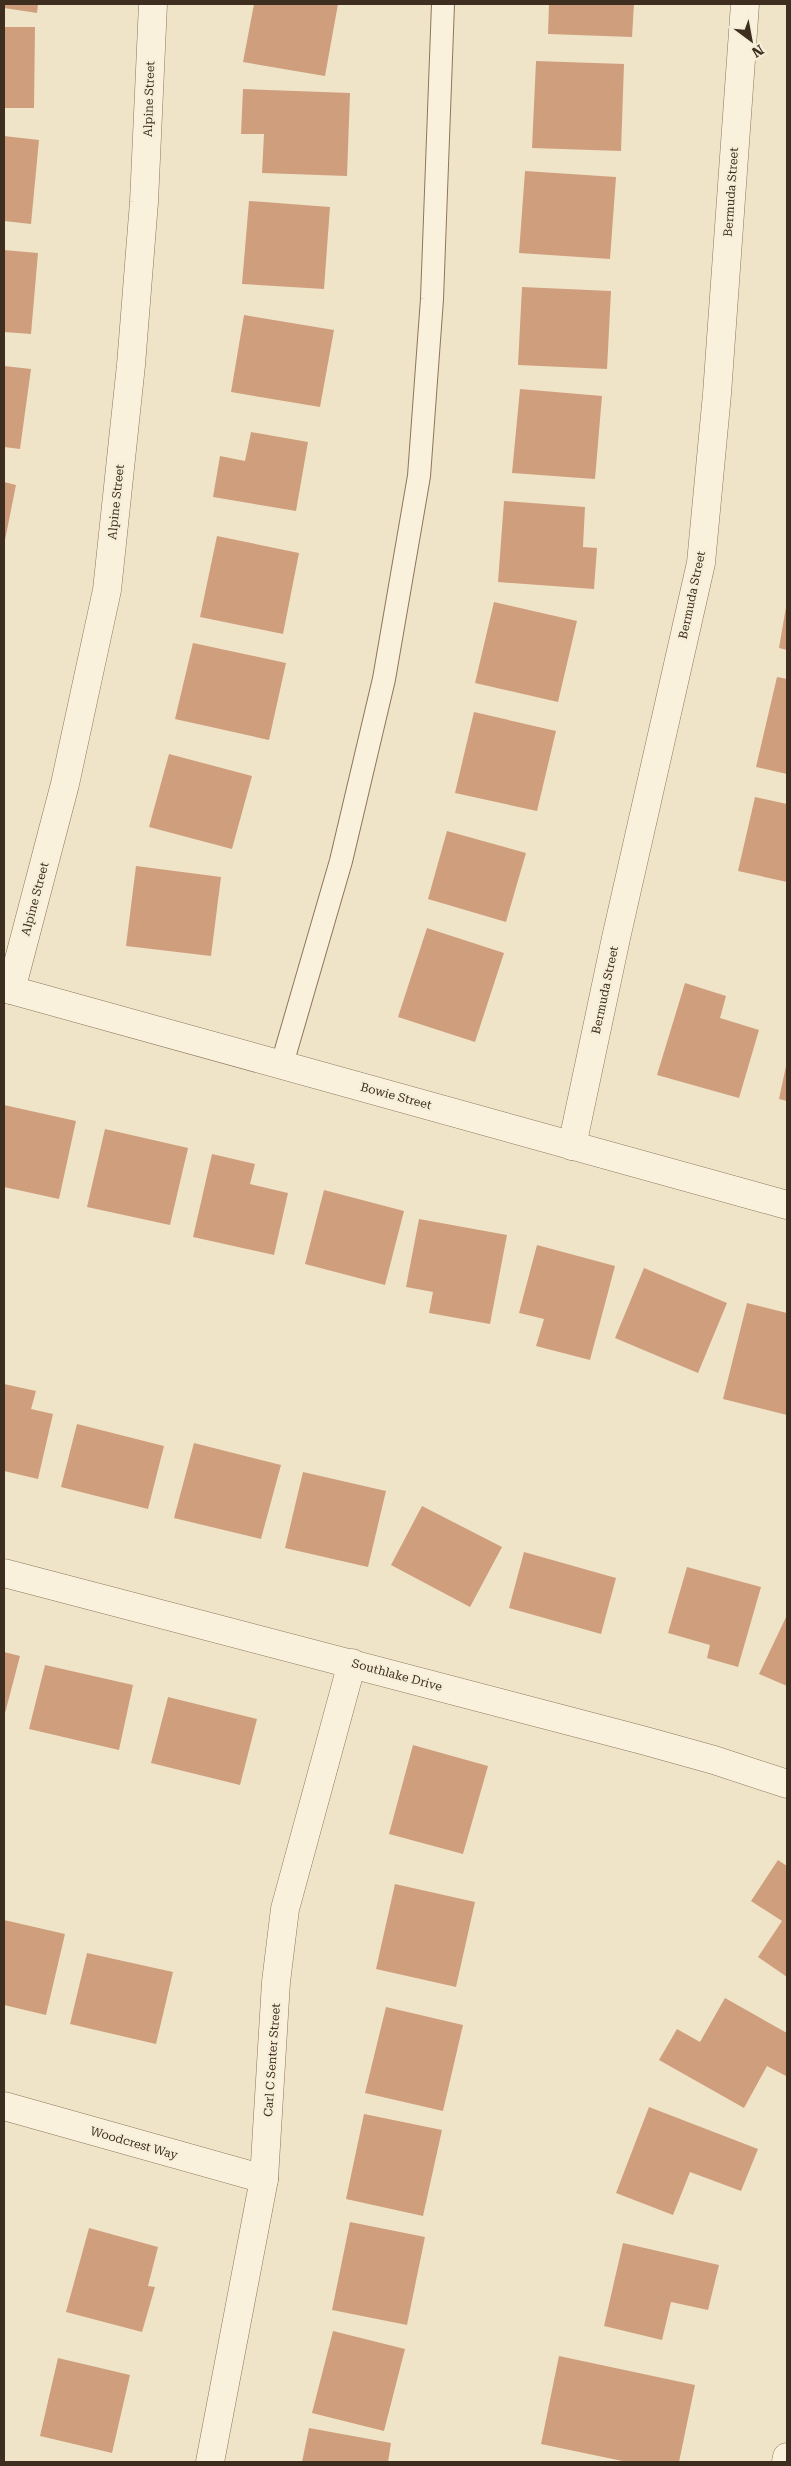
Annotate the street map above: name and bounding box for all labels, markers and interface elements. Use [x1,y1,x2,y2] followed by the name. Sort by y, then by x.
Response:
[726,15,776,65] north arrow
[749,41,767,61] text: N
[141,60,157,137] street label: Alpine Street
[721,146,741,237] street label: Bermuda Street
[105,463,127,540] street label: Alpine Street
[676,549,708,640] street label: Bermuda Street
[18,860,52,937] street label: Alpine Street
[589,944,621,1035] street label: Bermuda Street
[359,1080,434,1112] street label: Bowie Street
[350,1656,444,1694] street label: Southlake Drive
[261,2002,283,2117] street label: Carl C Senter Street
[89,2124,180,2162] street label: Woodcrest Way

